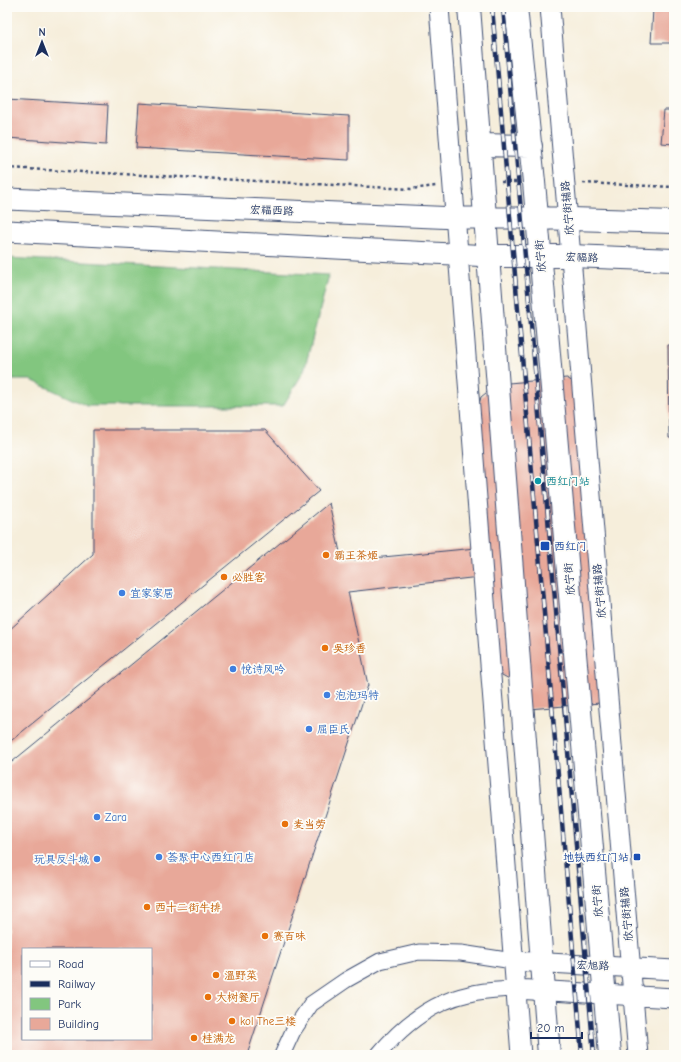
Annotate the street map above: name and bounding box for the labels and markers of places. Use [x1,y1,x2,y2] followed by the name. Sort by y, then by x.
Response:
[546,475,590,488] place label: 西红门站
[533,476,543,486] marker: 西红门站
[539,540,551,552] marker: 西红门
[554,540,587,553] place label: 西红门
[334,549,378,562] place label: 霸王茶姬
[321,550,331,560] marker: 霸王茶姬
[232,571,265,584] place label: 必胜客
[219,572,229,582] marker: 必胜客
[130,587,174,600] place label: 宜家家居
[117,588,127,598] marker: 宜家家居
[333,642,366,655] place label: 吴珍香
[320,643,330,653] marker: 吴珍香
[241,663,285,676] place label: 悦诗风吟
[228,664,238,674] marker: 悦诗风吟
[335,689,379,702] place label: 泡泡玛特
[322,690,332,700] marker: 泡泡玛特
[317,723,350,736] place label: 屈臣氏
[304,724,314,734] marker: 屈臣氏
[105,811,127,824] place label: Zara
[92,812,102,822] marker: Zara
[293,818,326,831] place label: 麦当劳
[280,819,290,829] marker: 麦当劳
[167,851,255,864] place label: 荟聚中心西红门店
[563,851,629,864] place label: 地铁西红门站
[154,852,164,862] marker: 荟聚中心西红门店
[632,852,642,862] marker: 地铁西红门站
[34,853,89,866] place label: 玩具反斗城
[92,854,102,864] marker: 玩具反斗城
[155,901,221,914] place label: 西十二街牛排
[142,902,152,912] marker: 西十二街牛排
[273,930,306,943] place label: 赛百味
[260,931,270,941] marker: 赛百味
[224,969,257,982] place label: 温野菜
[211,970,221,980] marker: 温野菜
[216,991,260,1004] place label: 大树餐厅
[203,992,213,1002] marker: 大树餐厅
[240,1015,296,1028] place label: kol The三楼
[227,1016,237,1026] marker: kol The三楼
[202,1032,235,1045] place label: 桂满龙
[189,1033,199,1043] marker: 桂满龙

